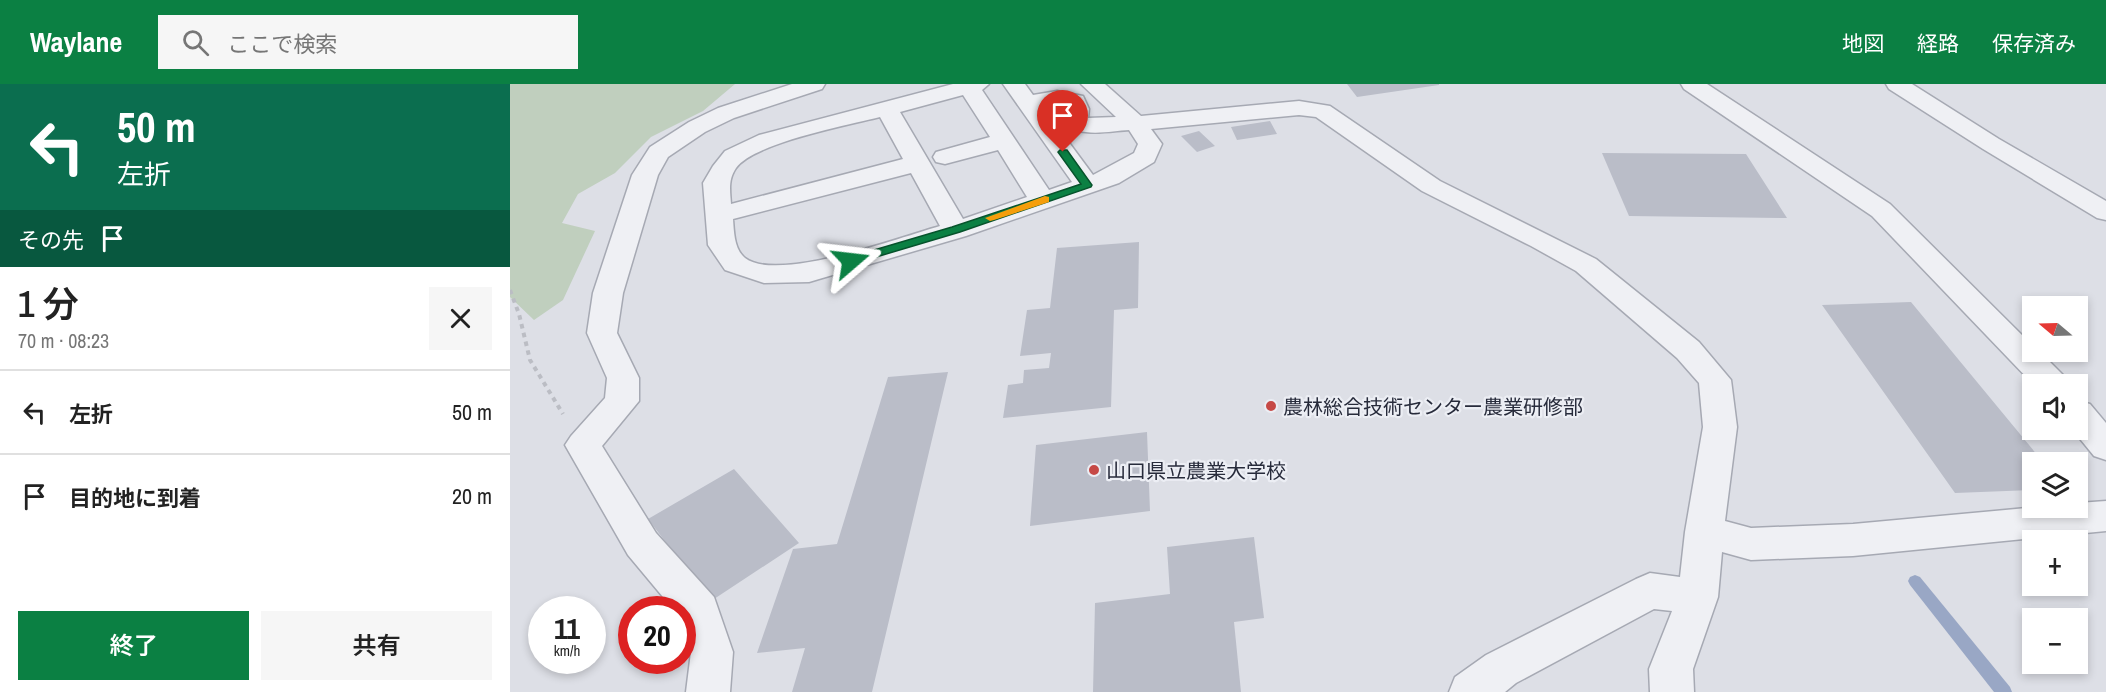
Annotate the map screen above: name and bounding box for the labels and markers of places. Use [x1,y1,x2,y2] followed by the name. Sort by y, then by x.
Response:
[1037,90,1088,152] pin
[1283,393,1583,420] place label: 農林総合技術センター農業研修部
[1264,399,1278,413] marker: 農林総合技術センター農業研修部
[1106,457,1286,484] place label: 山口県立農業大学校
[1087,463,1101,477] marker: 山口県立農業大学校

